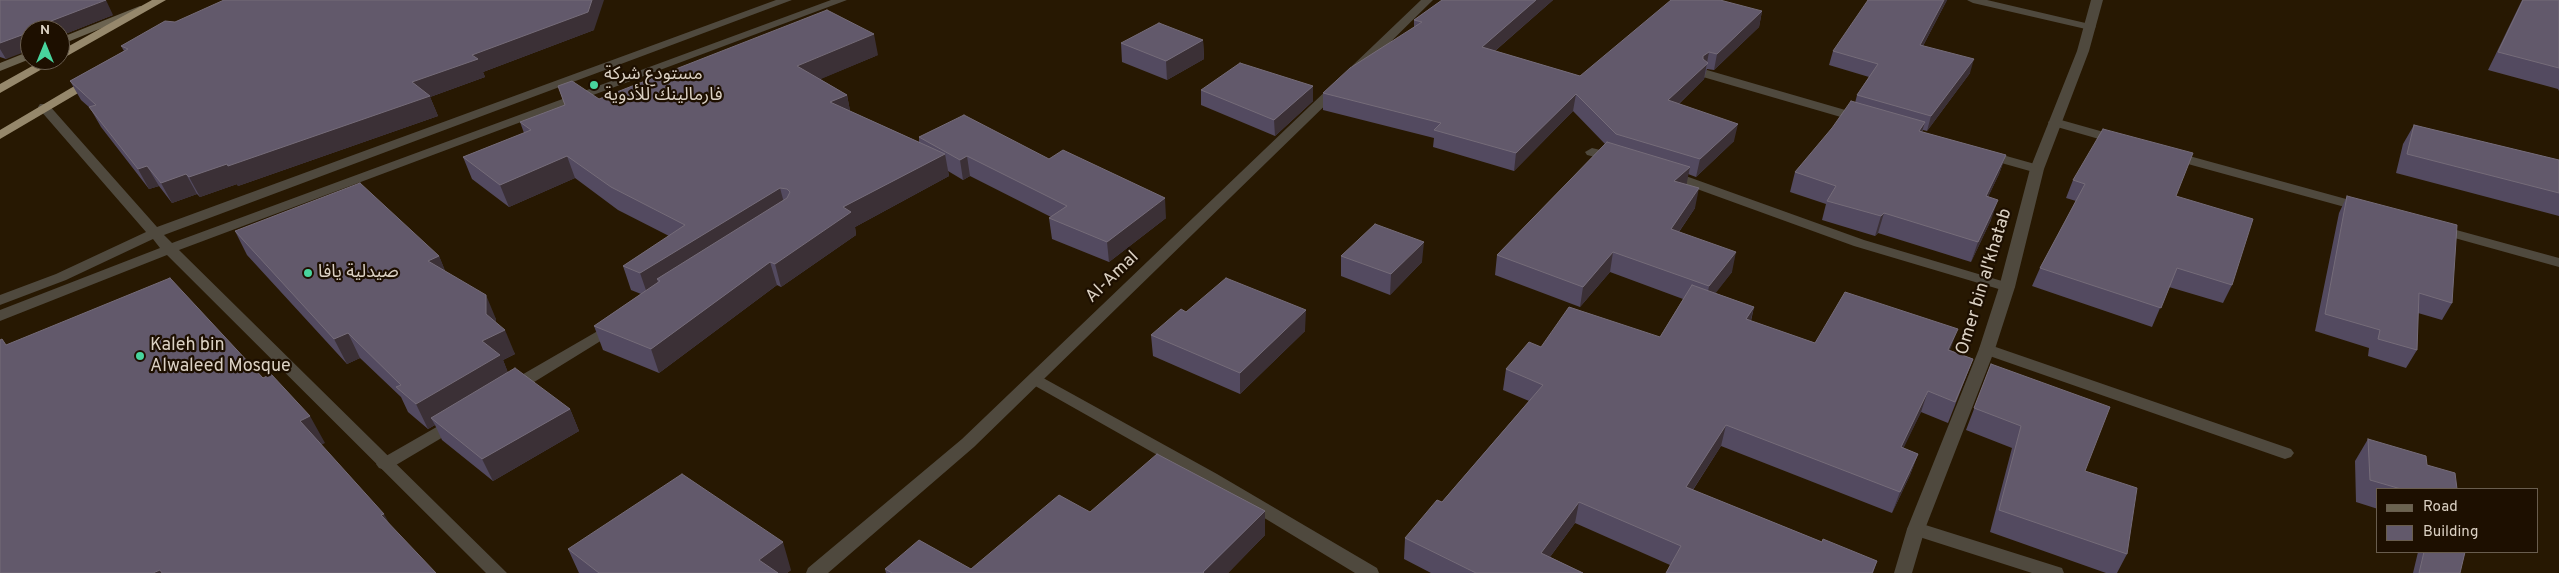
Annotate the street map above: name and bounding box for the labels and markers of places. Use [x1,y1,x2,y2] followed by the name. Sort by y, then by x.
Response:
[604,64,722,106] place label: مستودع شركة فارمالينك للأدوية
[588,79,600,91] marker: مستودع شركة فارمالينك للأدوية
[318,262,399,284] place label: صيدلية يافا
[302,267,314,279] marker: صيدلية يافا
[150,335,291,378] place label: Kaleh bin Alwaleed Mosque
[134,350,146,362] marker: Kaleh bin Alwaleed Mosque

